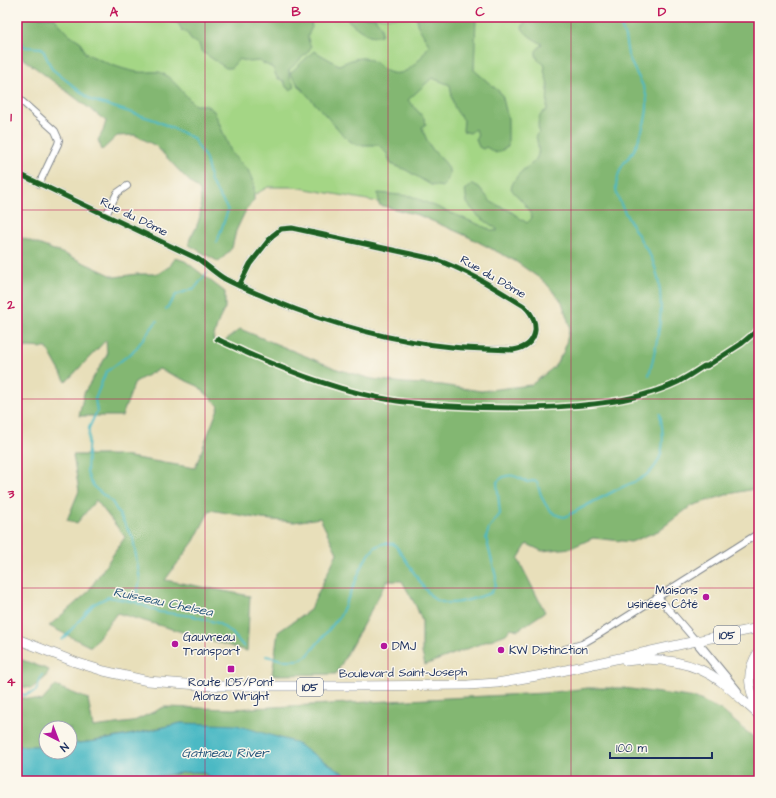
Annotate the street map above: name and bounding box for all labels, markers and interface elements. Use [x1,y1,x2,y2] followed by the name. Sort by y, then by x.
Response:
[110,3,119,21] text: A
[291,3,301,21] text: B
[475,3,485,21] text: C
[658,3,667,21] text: D
[10,108,12,126] text: 1
[97,193,171,241] street label: Rue du Dôme
[457,251,529,303] street label: Rue du Dôme
[6,296,15,314] text: 2
[7,485,15,503] text: 3
[628,582,699,613] place label: Maisons usinées Côté
[112,583,216,622] water label: Ruisseau Chelsea
[701,592,711,602] marker: Maisons usinées Côté
[714,626,740,644] road number: 105
[183,629,240,660] place label: Gauvreau Transport
[392,638,417,655] place label: DMJ
[170,639,180,649] marker: Gauvreau Transport
[379,641,389,651] marker: DMJ
[509,642,588,659] place label: KW Distinction
[496,645,506,655] marker: KW Distinction
[339,663,467,683] street label: Boulevard Saint-Joseph
[226,664,236,674] marker: Route 105/Pont Alonzo Wright
[7,673,16,691] text: 4
[188,674,274,706] place label: Route 105/Pont Alonzo Wright
[297,678,323,696] road number: 105
[38,720,78,760] north arrow
[610,734,712,760] scale bar
[57,739,72,755] text: N
[616,740,647,757] text: 100 m
[182,744,270,762] water label: Gatineau River

